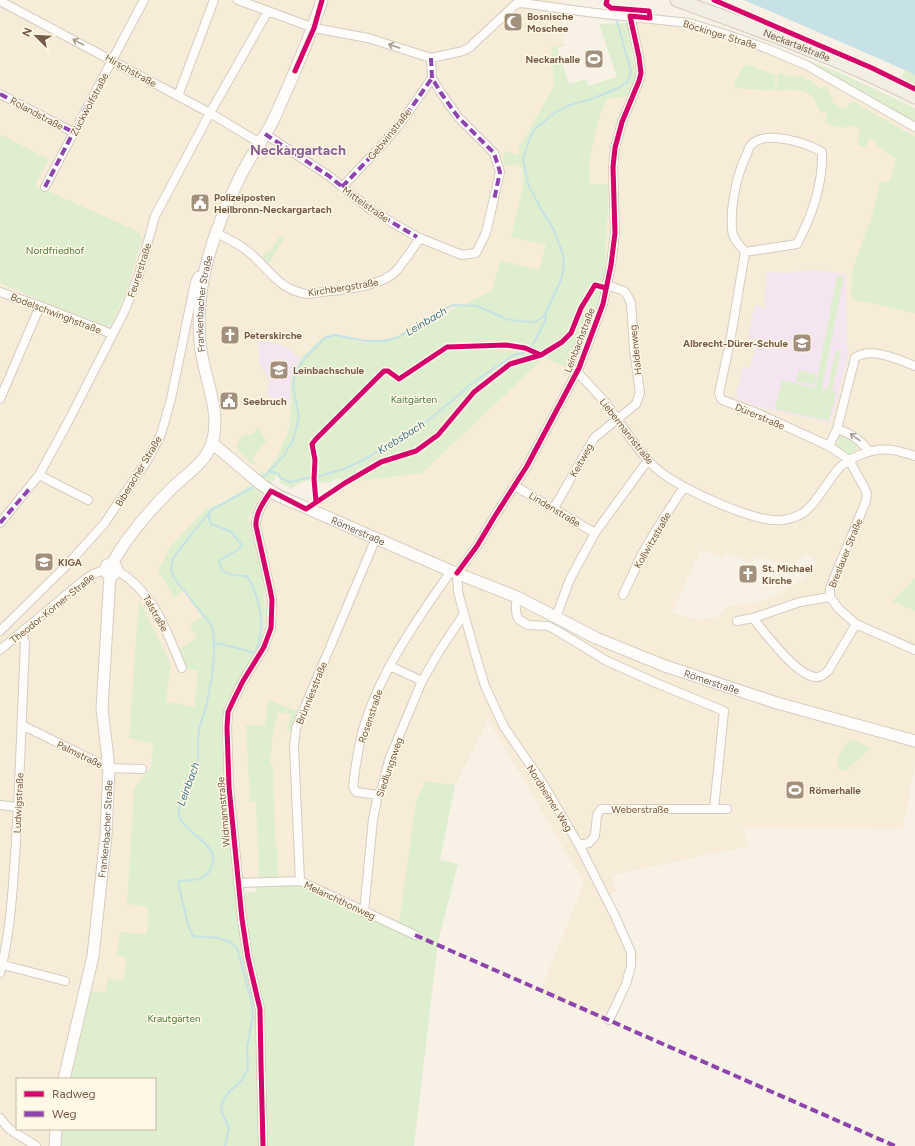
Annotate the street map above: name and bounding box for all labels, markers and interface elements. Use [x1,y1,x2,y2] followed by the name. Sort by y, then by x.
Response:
[527,10,574,35] place label: Bosnische Moschee
[502,11,524,33] mosque icon: Bosnische Moschee
[16,16,56,56] north arrow
[681,17,759,52] street label: Böckinger Straße
[20,26,35,39] text: N
[761,26,833,65] street label: Neckartalstraße
[72,38,84,45] one-way arrow
[387,42,400,49] one-way arrow
[583,48,605,70] sports icon: Neckarhalle
[103,51,159,90] street label: Hirschstraße
[526,53,580,66] place label: Neckarhalle
[67,70,112,138] street label: Zückwolfstraße
[8,94,66,133] street label: Rolandstraße
[365,106,414,163] street label: Gebwinstraße
[250,142,346,159] district label: Neckargartach
[340,184,392,226] street label: Mittelstraße
[214,191,332,216] place label: Polizeiposten Heilbronn-Neckargartach
[189,192,211,214] public building icon: Polizeiposten Heilbronn-Neckargartach
[125,241,155,299] street label: Feurerstraße
[26,244,85,257] park label: Nordfriedhof
[193,253,216,353] street label: Frankenbacher Straße
[307,275,380,299] street label: Kirchbergstraße
[9,290,104,337] street label: Bodelschwinghstraße
[403,304,449,339] water label: Leinbach
[561,305,598,374] street label: Leinbachstraße
[219,324,241,346] church icon: Peterskirche
[626,324,645,376] street label: Haldenweg
[244,329,302,342] place label: Peterskirche
[791,332,813,354] school or university icon: Albrecht-Dürer-Schule
[683,337,788,350] place label: Albrecht-Dürer-Schule
[268,359,290,381] school or university icon: Leinbachschule
[293,364,365,377] place label: Leinbachschule
[218,390,240,412] public building icon: Seebruch
[391,393,438,406] park label: Kaitgärten
[243,395,287,408] place label: Seebruch
[597,396,657,467] street label: Liebermannstraße
[733,400,787,433] street label: Dürerstraße
[375,418,427,457] water label: Krebsbach
[112,433,165,509] street label: Biberacher Straße
[849,433,860,441] one-way arrow
[567,441,596,479] street label: Keitweg
[527,489,583,530] street label: Lindenstraße
[631,509,674,571] street label: Kollwitzstraße
[329,514,387,549] street label: Römerstraße
[826,516,865,590] street label: Breslauer Straße
[33,551,55,573] school or university icon: KIGA
[58,556,83,569] place label: KIGA
[762,562,813,587] place label: St. Michael Kirche
[737,563,759,585] church icon: St. Michael Kirche
[7,570,98,646] street label: Theodor-Körner-Straße
[140,593,172,634] street label: Talstraße
[293,659,330,726] street label: Brünnlesstraße
[682,667,742,697] street label: Römerstraße
[355,687,386,745] street label: Rosenstraße
[373,735,406,799] street label: Siedlungsweg
[55,738,105,771] street label: Palmstraße
[175,761,202,808] water label: Leinbach
[524,762,575,834] street label: Nordheimer Weg
[10,772,27,834] street label: Ludwigstraße
[214,776,233,848] street label: Widmannstraße
[95,779,115,879] street label: Frankenbacher Straße
[784,779,806,801] sports icon: Römerhalle
[809,784,861,797] place label: Römerhalle
[611,803,669,816] street label: Weberstraße
[302,878,378,923] street label: Melanchthonweg
[147,1012,201,1025] park label: Krautgärten
[16,1078,156,1130] legend
[52,1087,96,1101] text: Radweg
[52,1107,77,1121] text: Weg

